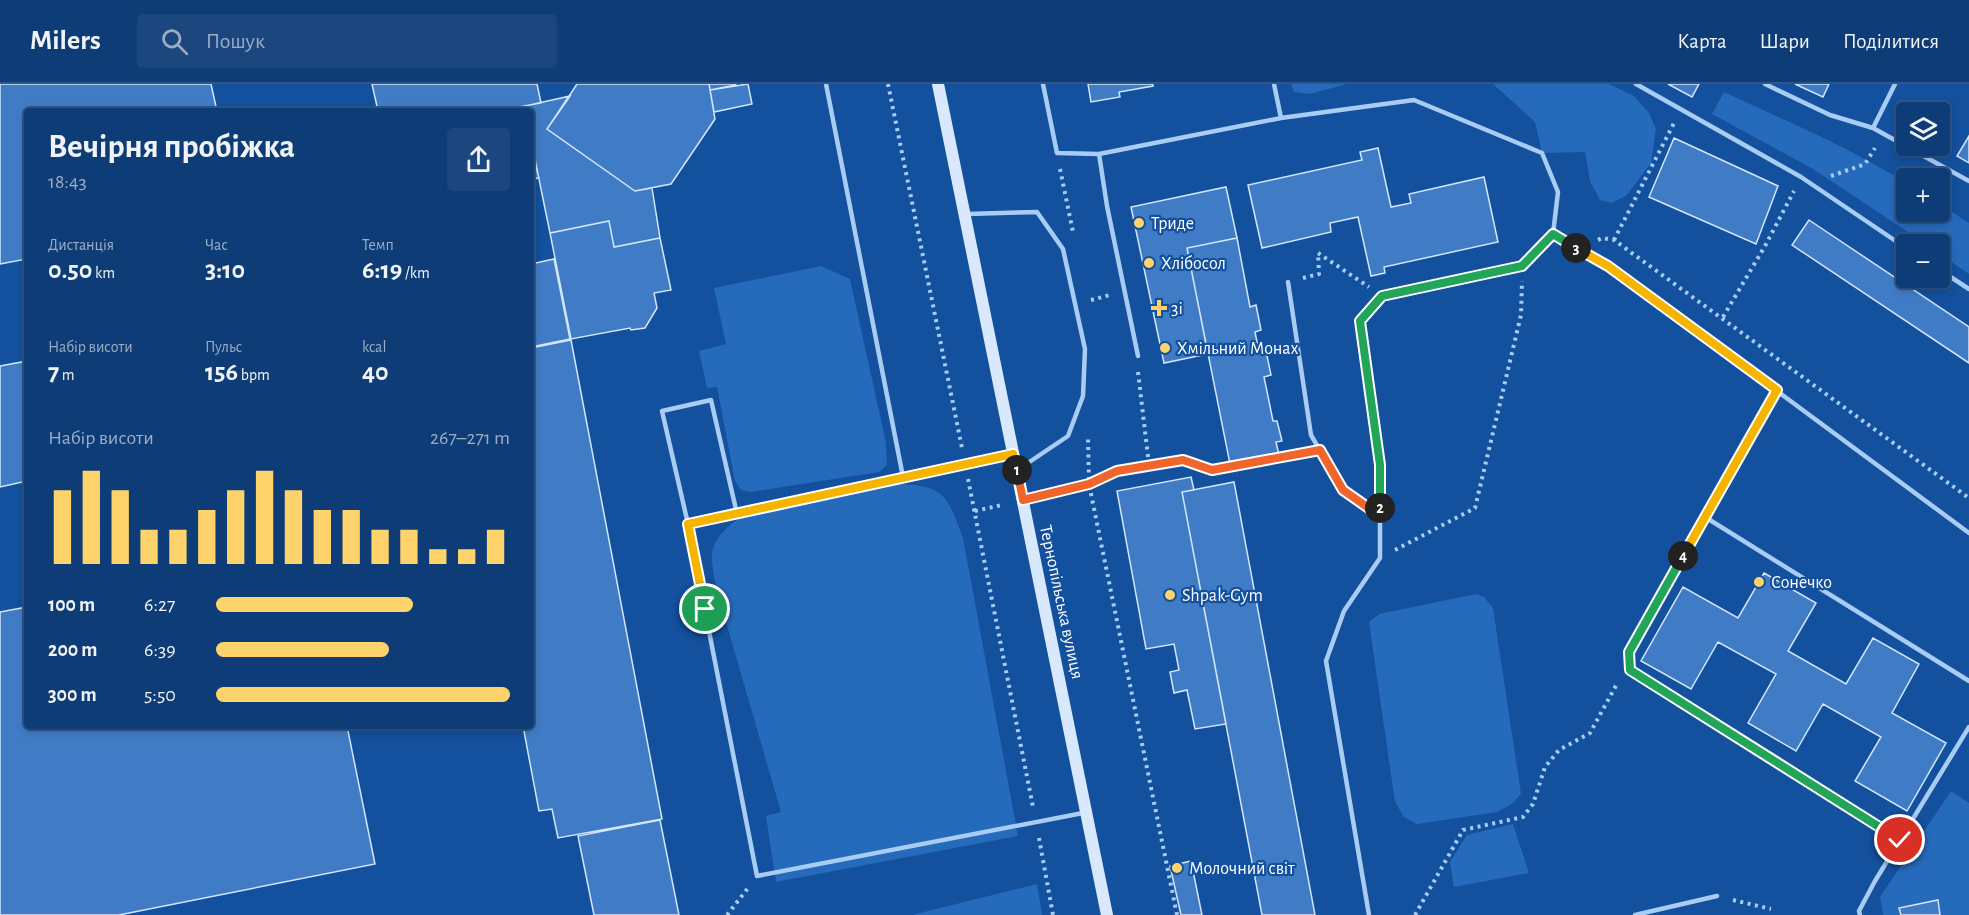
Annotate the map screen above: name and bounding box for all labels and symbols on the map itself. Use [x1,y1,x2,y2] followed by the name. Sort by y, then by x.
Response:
[1151,215,1194,233] place label: Триде
[1132,216,1146,230] marker: Триде
[1561,233,1591,263] pin: 3
[1161,254,1226,273] place label: Хлібосол
[1142,256,1156,270] marker: Хлібосол
[1171,300,1183,318] place label: 3і
[1152,301,1166,315] marker: 3і
[1177,340,1299,358] place label: Хмільний Монах
[1158,341,1172,355] marker: Хмільний Монах
[1002,455,1032,485] pin: 1
[1365,493,1395,523] pin: 2
[1036,524,1086,681] street label: Тернопільська вулиця
[1668,541,1698,571] pin: 4
[1771,574,1832,592] place label: Сонечко
[1752,575,1766,589] marker: Сонечко
[679,583,730,634] pin
[1182,587,1263,605] place label: Shpak-Gym
[1163,588,1177,602] marker: Shpak-Gym
[1874,814,1925,865] pin
[1189,860,1295,878] place label: Молочний світ
[1170,861,1184,875] marker: Молочний світ

